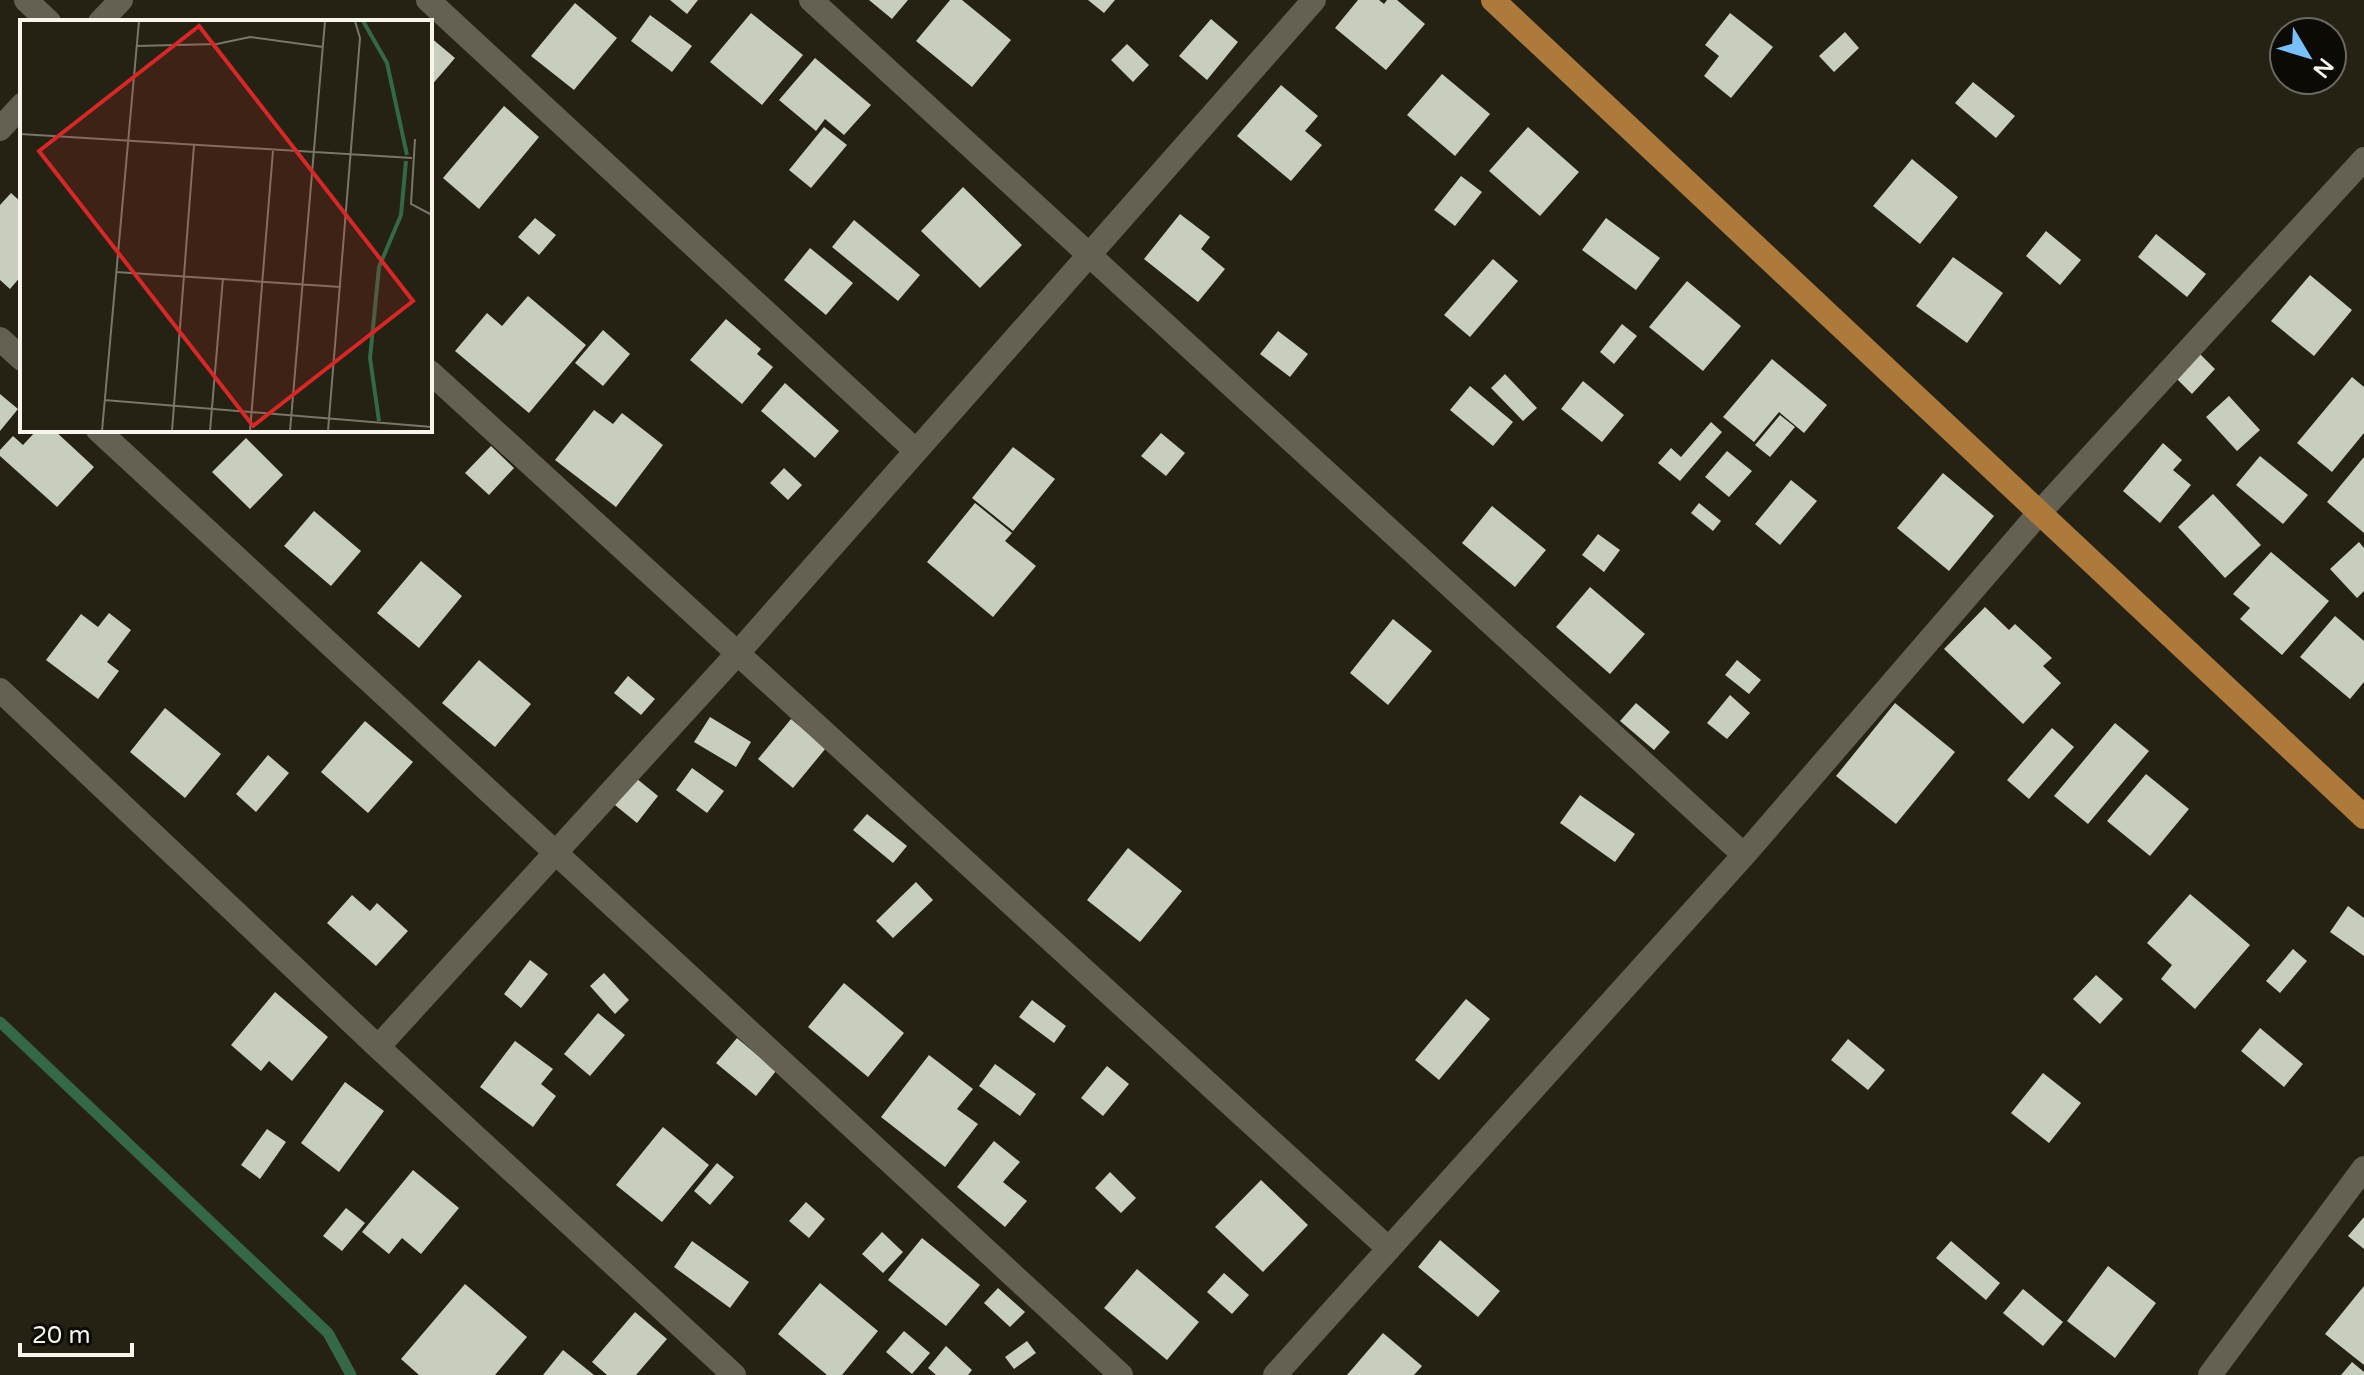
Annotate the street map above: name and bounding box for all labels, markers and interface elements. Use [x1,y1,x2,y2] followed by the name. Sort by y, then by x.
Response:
[2268,16,2348,96] north arrow
[20,20,432,432] inset map
[2307,53,2339,83] text: N
[20,1307,132,1357] scale bar
[32,1321,90,1350] text: 20 m

